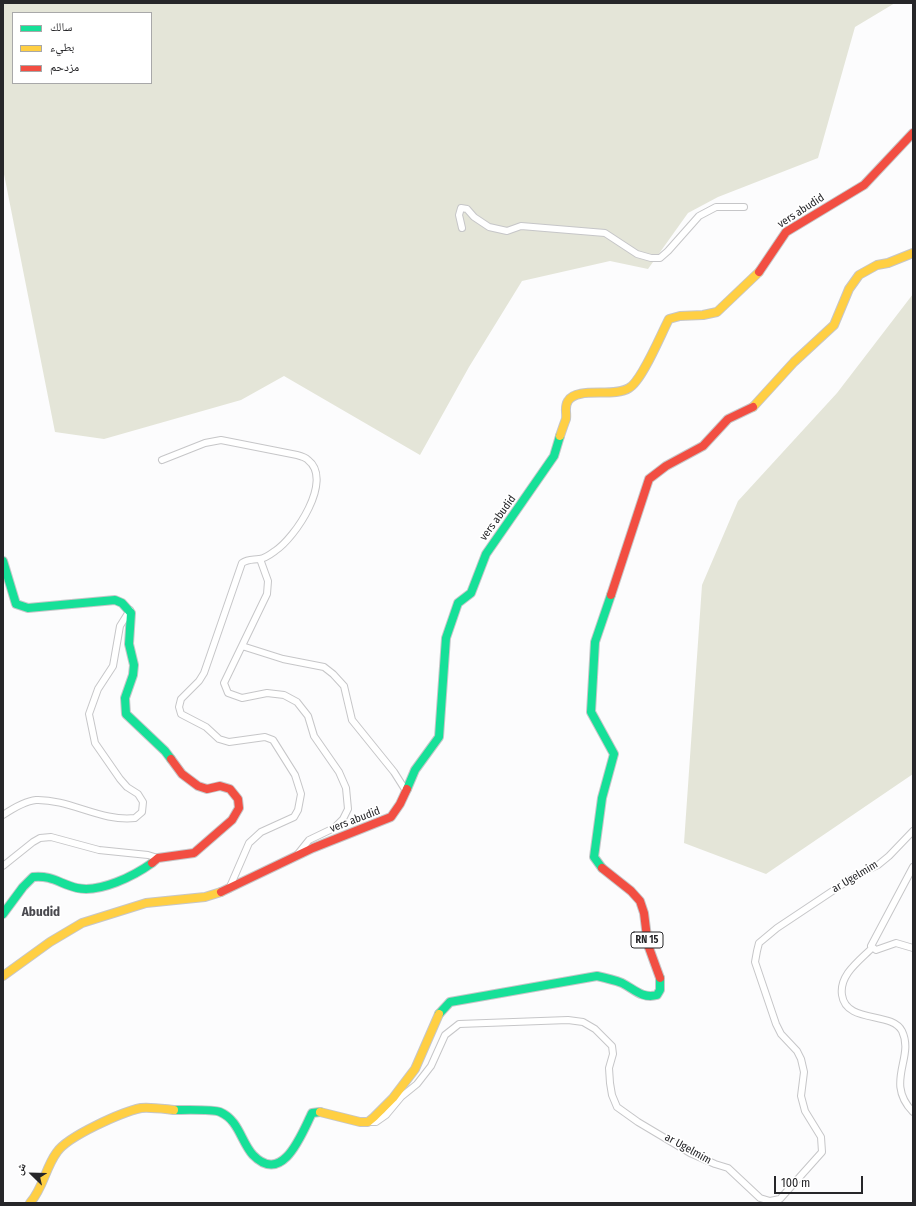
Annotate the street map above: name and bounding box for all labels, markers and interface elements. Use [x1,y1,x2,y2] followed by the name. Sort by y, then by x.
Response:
[12,12,152,84] legend
[50,20,72,34] text: سالك
[50,40,74,54] text: بطيء
[50,60,79,74] text: مزدحم
[775,191,827,231] street label: vers abudid
[477,493,519,543] street label: vers abudid
[328,804,382,836] street label: vers abudid
[830,858,880,896] street label: ar Ugelmim
[22,904,60,920] district label: Abudid
[631,932,663,948] road number: RN 15
[662,1131,714,1167] street label: ar Ugelmim
[12,1154,52,1194] north arrow
[12,1161,29,1177] text: ش
[776,1168,865,1194] scale bar
[781,1176,810,1190] text: 100 m

